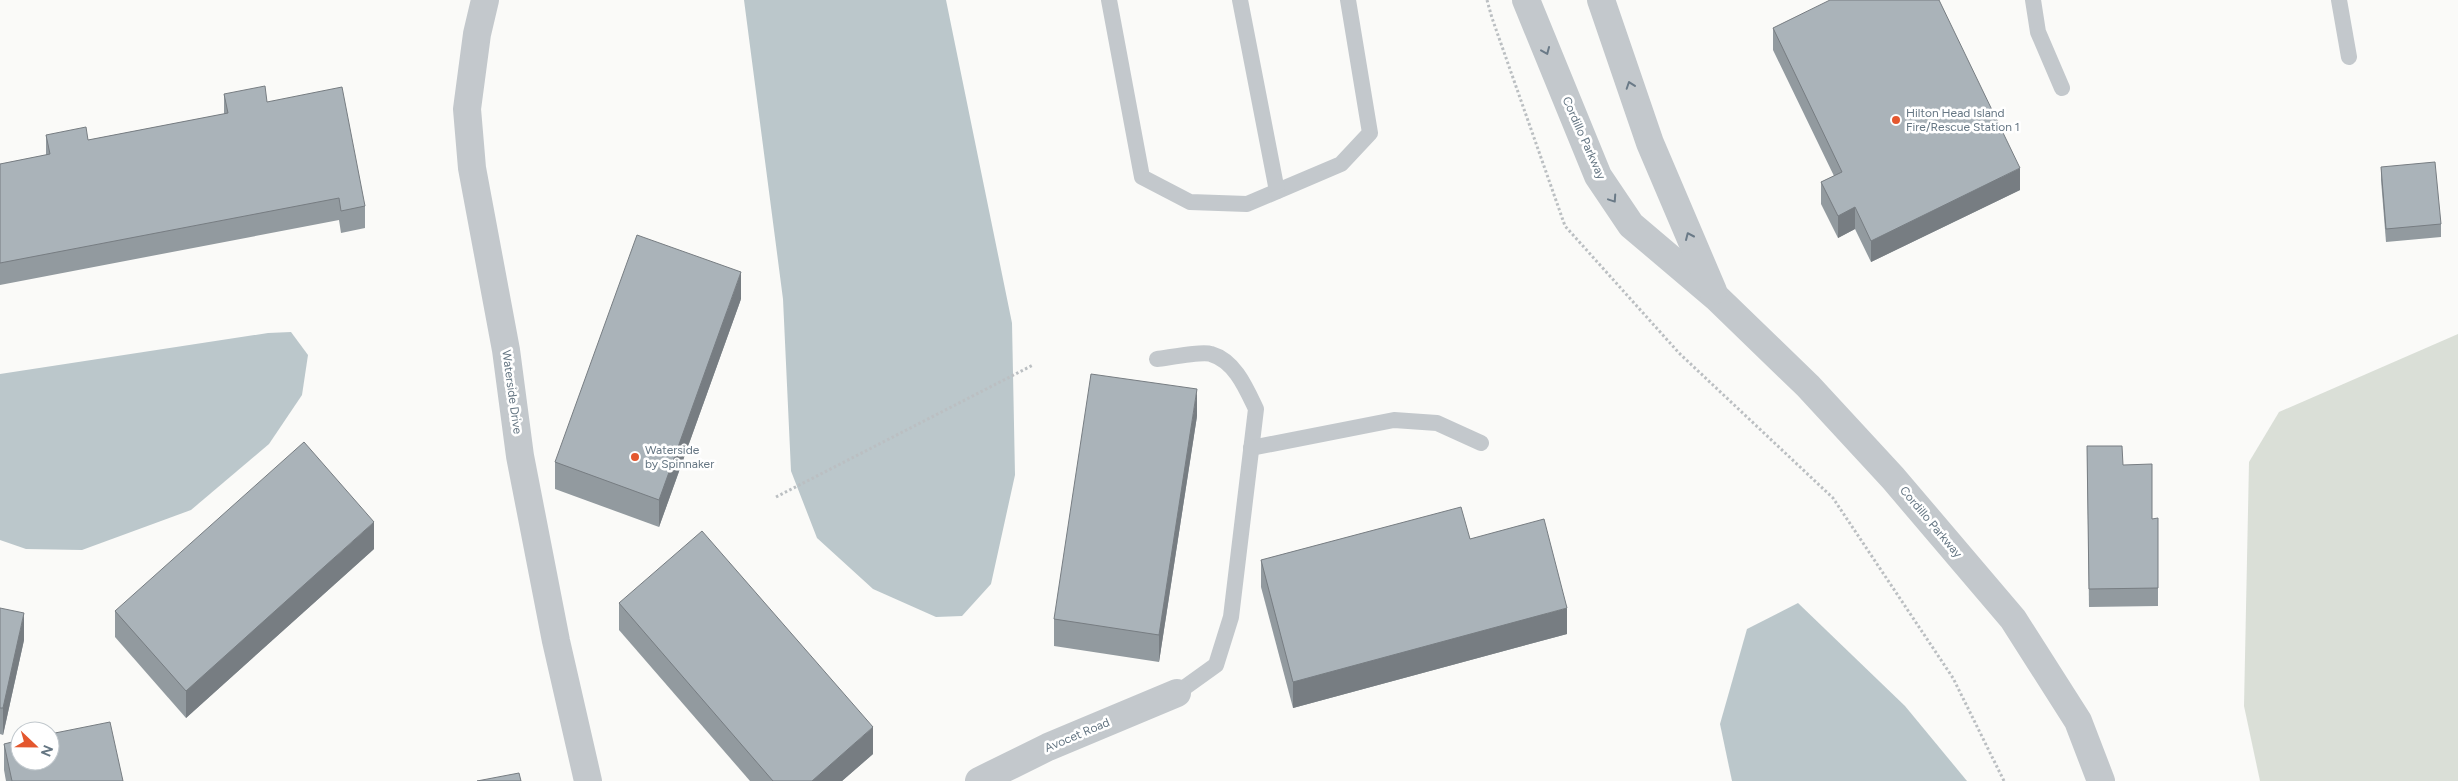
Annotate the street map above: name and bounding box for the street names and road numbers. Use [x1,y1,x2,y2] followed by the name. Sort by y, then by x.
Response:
[1559,94,1609,182] street label: Cordillo Parkway
[499,349,525,435] street label: Waterside Drive
[1897,483,1965,561] street label: Cordillo Parkway
[1042,715,1112,755] street label: Avocet Road

